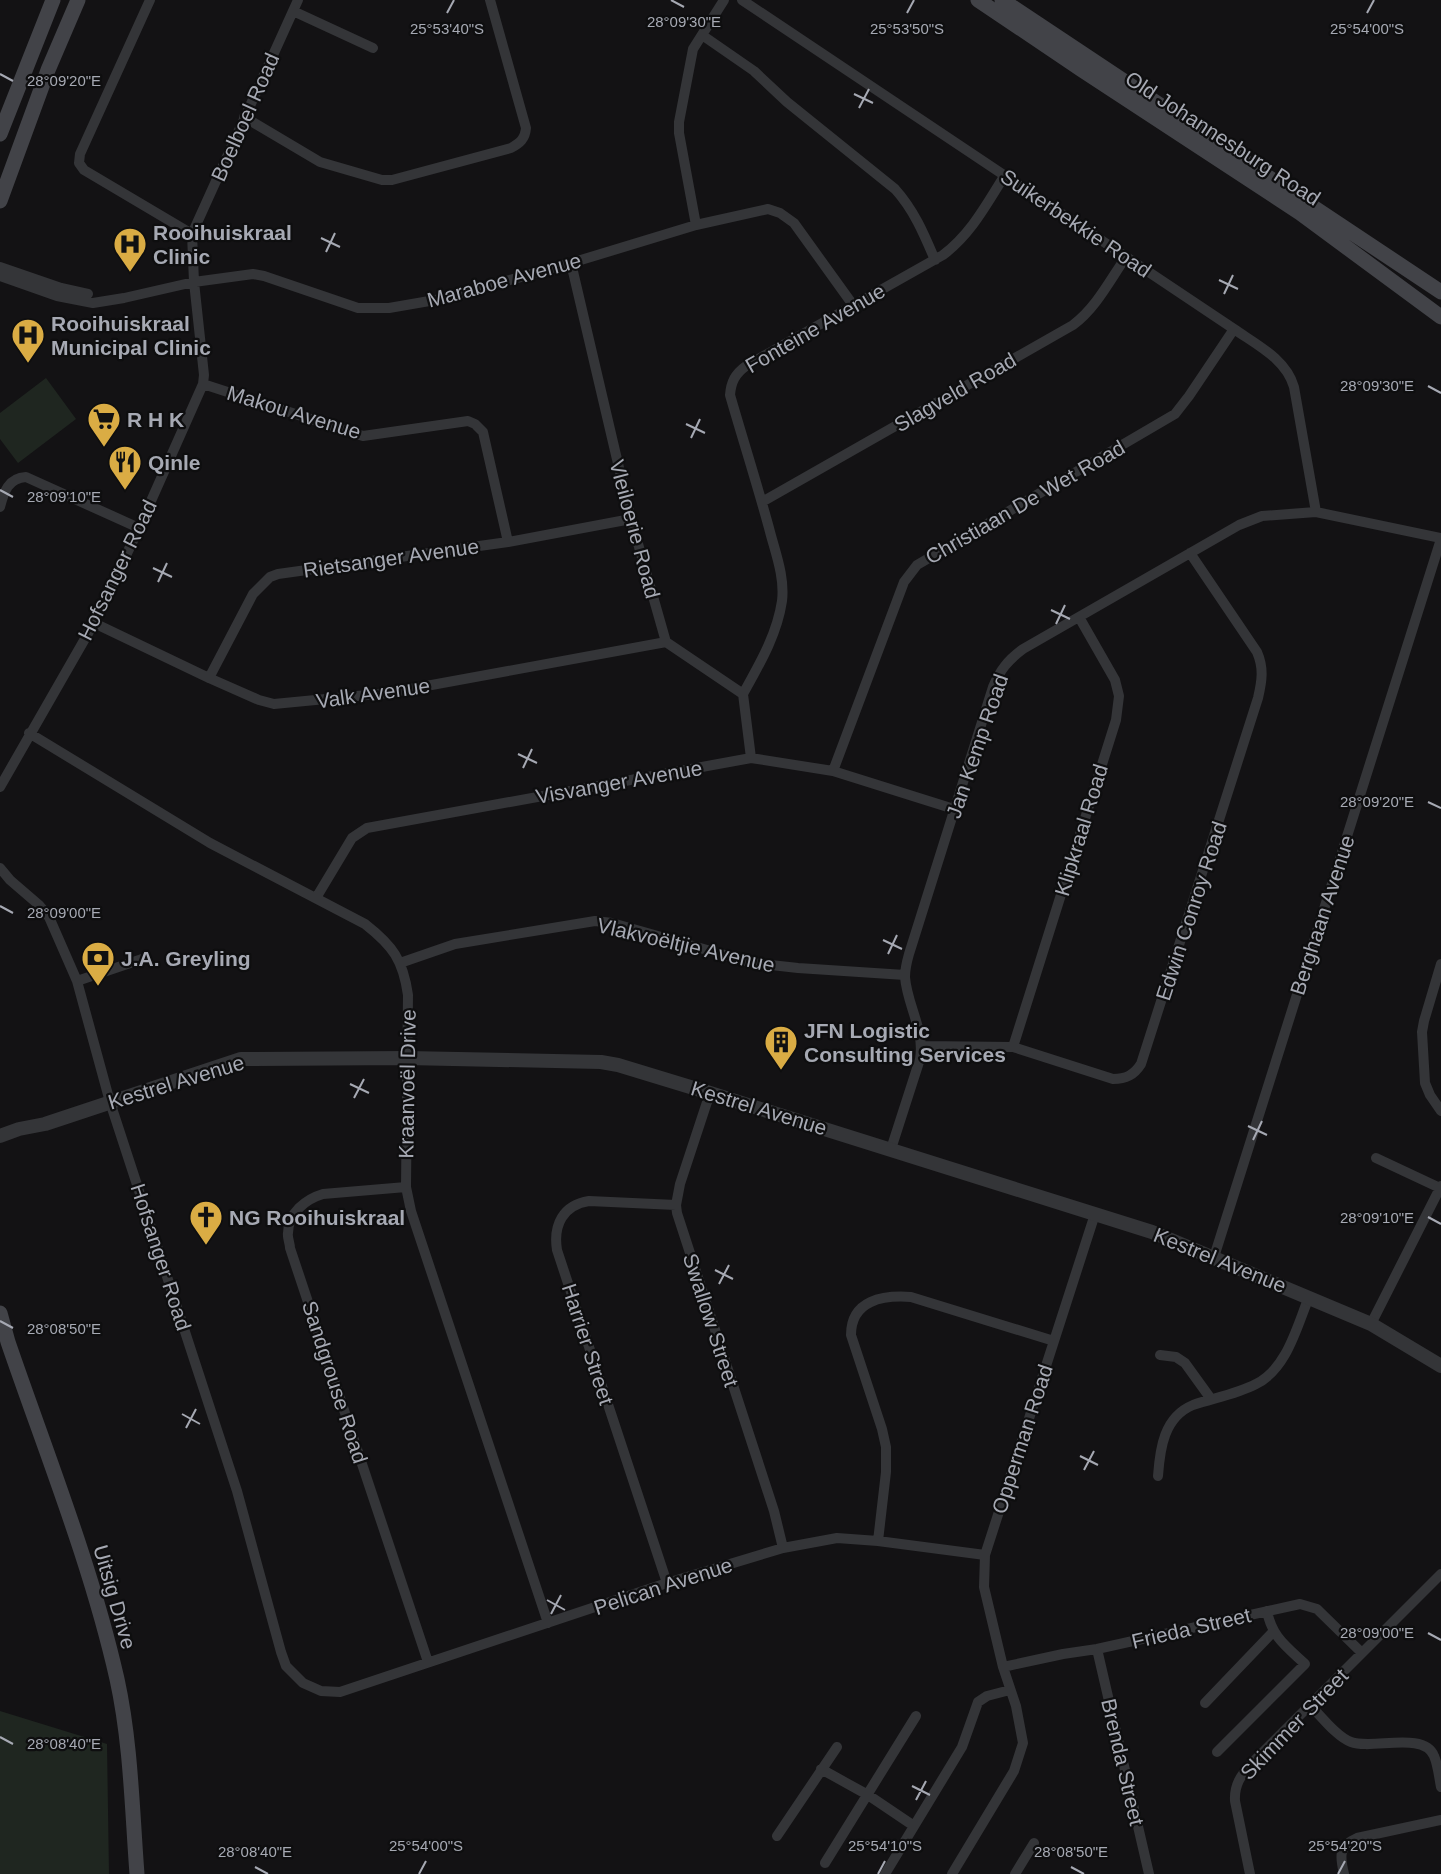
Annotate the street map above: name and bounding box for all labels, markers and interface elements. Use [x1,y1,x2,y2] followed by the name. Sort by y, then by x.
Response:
[647,13,721,30] text: 28°09'30"E
[410,20,484,37] text: 25°53'40"S
[870,20,944,37] text: 25°53'50"S
[1330,20,1404,37] text: 25°54'00"S
[206,49,284,185] street label: Boelboel Road
[1121,66,1325,210] street label: Old Johannesburg Road
[27,72,101,89] text: 28°09'20"E
[997,164,1155,282] street label: Suikerbekkie Road
[153,221,292,268] place label: Rooihuiskraal Clinic
[112,226,148,273] hospital icon: Rooihuiskraal Clinic
[425,248,583,312] street label: Maraboe Avenue
[741,279,889,377] street label: Fonteine Avenue
[51,312,211,359] place label: Rooihuiskraal Municipal Clinic
[10,317,46,364] hospital icon: Rooihuiskraal Municipal Clinic
[890,348,1020,436] street label: Slagveld Road
[1340,377,1414,394] text: 28°09'30"E
[224,381,364,443] street label: Makou Avenue
[86,401,122,448] supermarket icon: R H K
[127,408,184,431] place label: R H K
[921,436,1129,568] street label: Christiaan De Wet Road
[107,444,143,491] restaurant icon: Qinle
[148,451,201,474] place label: Qinle
[605,457,665,601] street label: Vleiloerie Road
[27,488,101,505] text: 28°09'10"E
[73,496,161,644] street label: Hofsanger Road
[302,534,480,582] street label: Rietsanger Avenue
[942,671,1012,821] street label: Jan Kemp Road
[315,674,431,712] street label: Valk Avenue
[534,756,704,808] street label: Visvanger Avenue
[1050,761,1112,899] street label: Klipkraal Road
[1340,793,1414,810] text: 28°09'20"E
[1151,819,1231,1003] street label: Edwin Conroy Road
[1285,832,1359,998] street label: Berghaan Avenue
[27,904,101,921] text: 28°09'00"E
[595,913,777,977] street label: Vlakvoëltjie Avenue
[80,940,116,987] bank icon: J.A. Greyling
[121,947,251,970] place label: J.A. Greyling
[394,1009,420,1159] street label: Kraanvoël Drive
[804,1019,1006,1066] place label: JFN Logistic Consulting Services
[763,1024,799,1071] building icon: JFN Logistic Consulting Services
[105,1050,247,1114] street label: Kestrel Avenue
[688,1076,830,1140] street label: Kestrel Avenue
[126,1181,196,1333] street label: Hofsanger Road
[188,1199,224,1246] church icon: NG Rooihuiskraal
[229,1206,405,1229] place label: NG Rooihuiskraal
[1340,1209,1414,1226] text: 28°09'10"E
[1150,1223,1290,1297] street label: Kestrel Avenue
[679,1250,743,1390] street label: Swallow Street
[558,1281,618,1408] street label: Harrier Street
[298,1298,372,1466] street label: Sandgrouse Road
[27,1320,101,1337] text: 28°08'50"E
[987,1362,1057,1516] street label: Opperman Road
[89,1542,141,1652] street label: Uitsig Drive
[591,1553,735,1619] street label: Pelican Avenue
[1129,1603,1253,1653] street label: Frieda Street
[1340,1624,1414,1641] text: 28°09'00"E
[1235,1664,1353,1784] street label: Skimmer Street
[1097,1696,1149,1828] street label: Brenda Street
[27,1735,101,1752] text: 28°08'40"E
[389,1837,463,1854] text: 25°54'00"S
[848,1837,922,1854] text: 25°54'10"S
[1308,1837,1382,1854] text: 25°54'20"S
[218,1843,292,1860] text: 28°08'40"E
[1034,1843,1108,1860] text: 28°08'50"E

